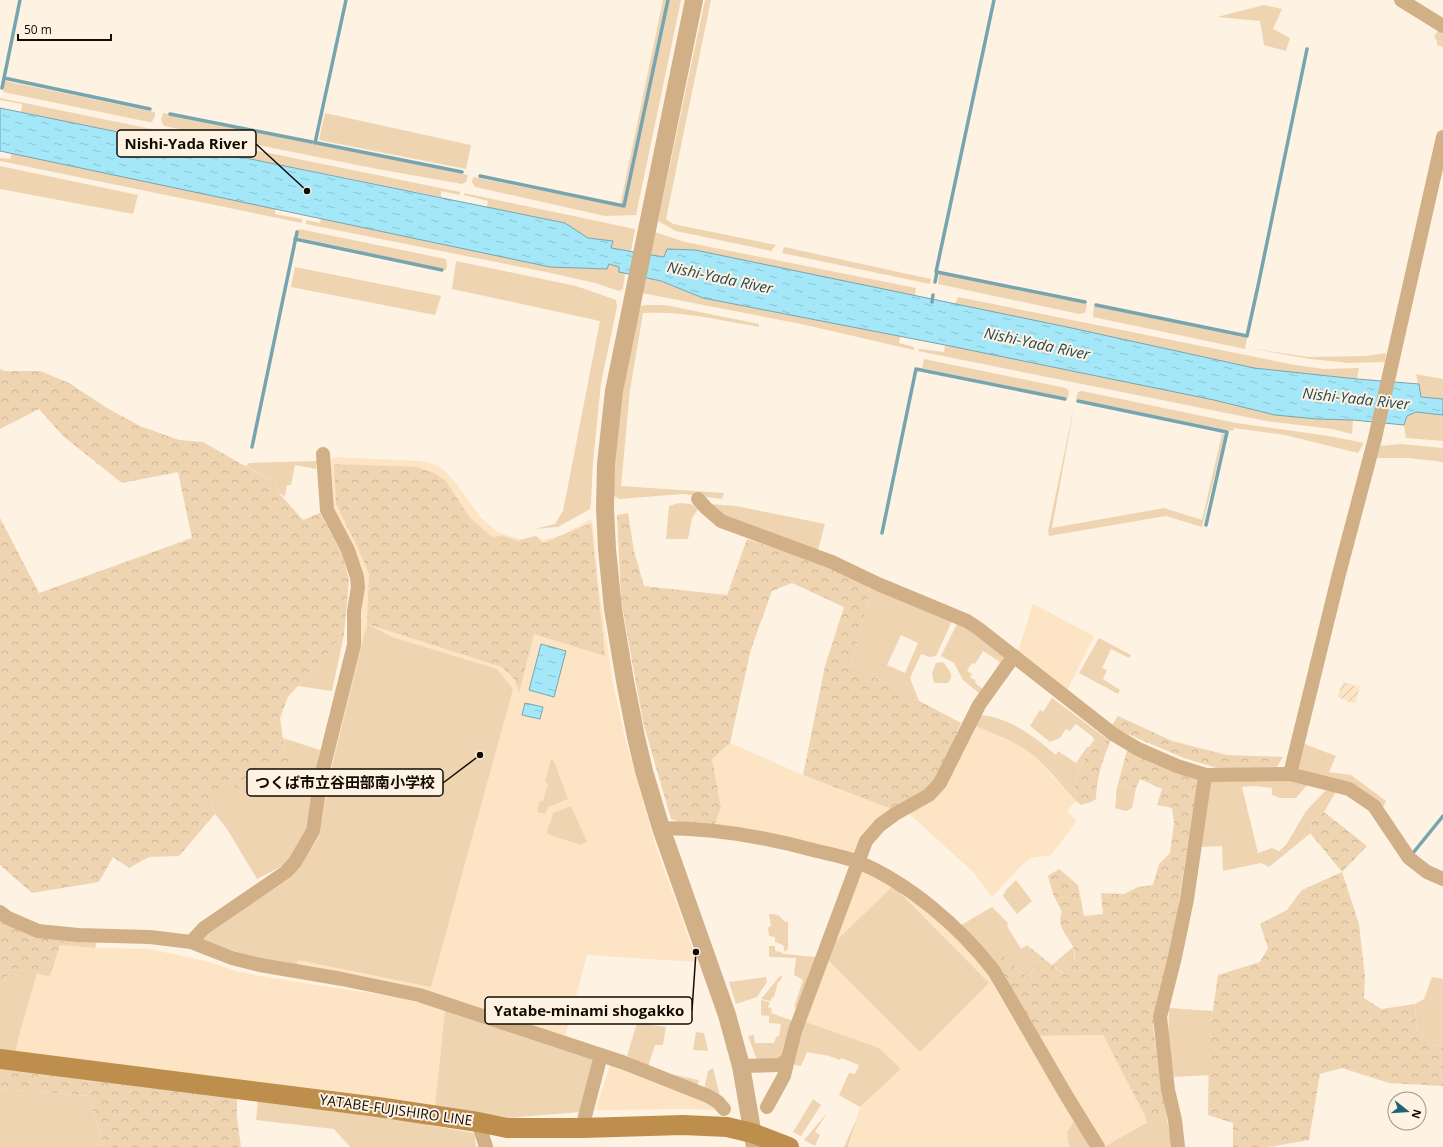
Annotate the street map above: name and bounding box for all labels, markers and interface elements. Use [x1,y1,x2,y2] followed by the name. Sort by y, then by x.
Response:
[18,16,111,42] scale bar
[24,21,52,38] text: 50 m
[117,130,256,157] callout: Nishi-Yada River
[124,133,248,153] text: Nishi-Yada River
[665,256,776,298] water label: Nishi-Yada River
[982,322,1093,364] water label: Nishi-Yada River
[1301,382,1412,414] water label: Nishi-Yada River
[247,769,443,796] callout: つくば市立谷田部南小学校
[255,772,435,792] text: つくば市立谷田部南小学校
[485,997,692,1024] callout: Yatabe-minami shogakko
[494,1000,684,1020] text: Yatabe-minami shogakko
[318,1089,474,1130] street label: YATABE-FUJISHIRO LINE
[1387,1091,1427,1131] north arrow
[1409,1108,1426,1121] text: N

